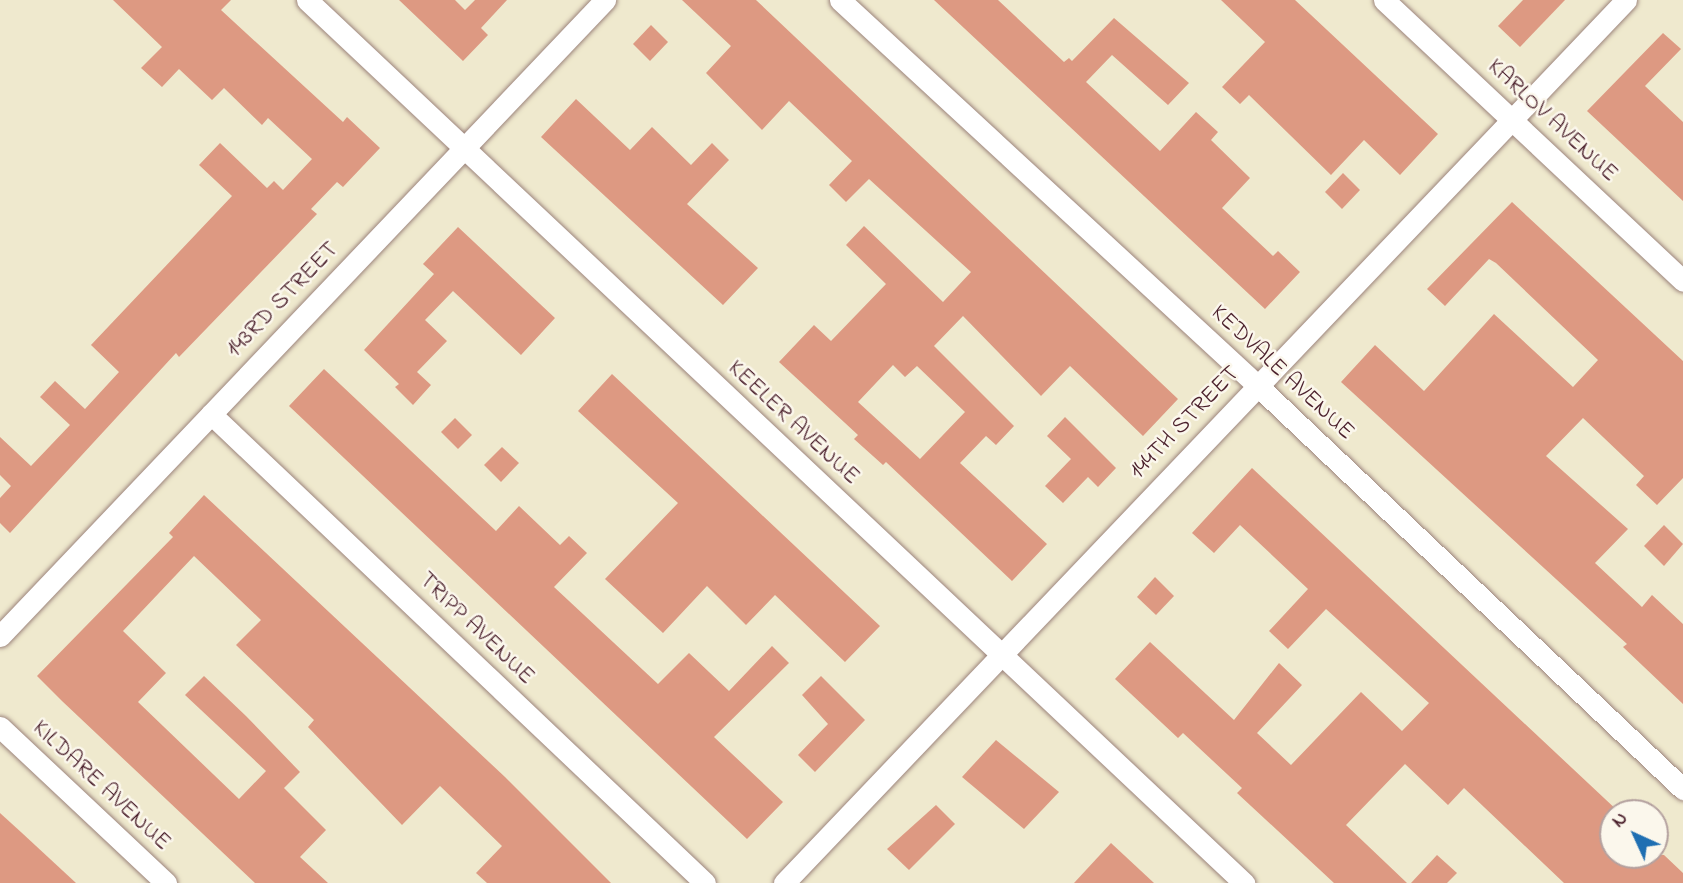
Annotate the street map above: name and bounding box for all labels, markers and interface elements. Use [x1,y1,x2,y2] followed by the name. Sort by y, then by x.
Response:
[1481,53,1623,189] street label: KARLOV AVENUE
[221,236,345,364] street label: 143RD STREET
[1204,299,1360,447] street label: KEDVALE AVENUE
[721,355,865,491] street label: KEELER AVENUE
[1124,360,1246,486] street label: 144TH STREET
[412,567,540,691] street label: TRIPP AVENUE
[26,714,176,858] street label: KILDARE AVENUE
[1599,799,1669,869] north arrow
[1606,806,1634,834] text: N

